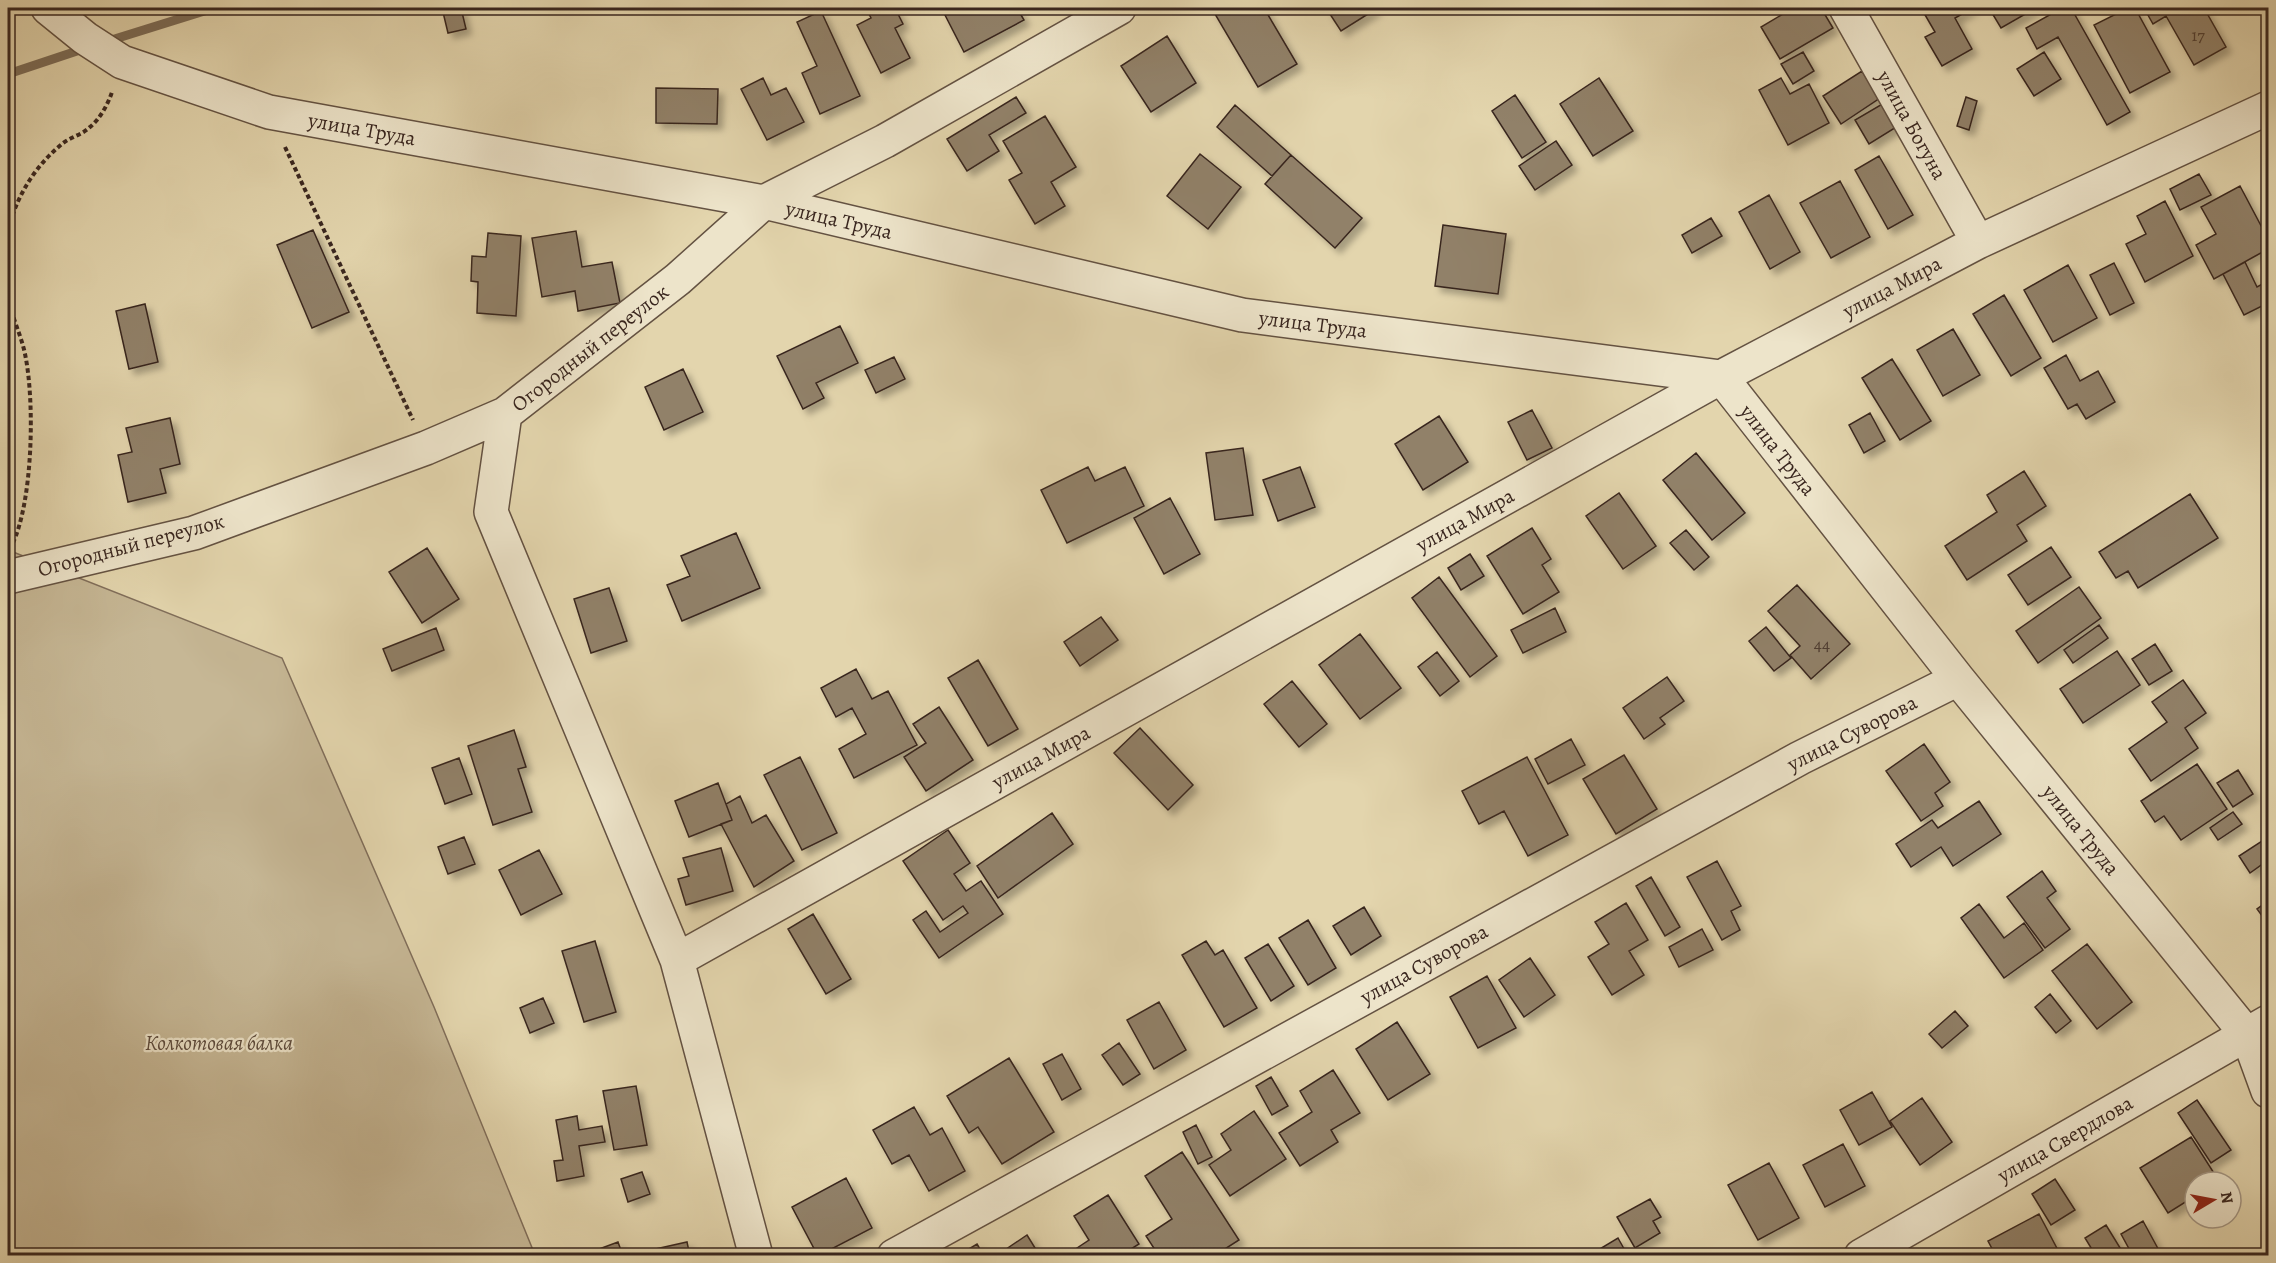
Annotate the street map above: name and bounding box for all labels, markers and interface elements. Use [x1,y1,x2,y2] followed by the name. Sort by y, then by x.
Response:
[2191,23,2205,47] house number: 17
[1870,64,1954,185] street label: улица Богуна
[305,106,418,152] street label: улица Труда
[782,194,895,246] street label: улица Труда
[1837,249,1947,325] street label: улица Мира
[506,278,674,418] street label: Огородный переулок
[1256,303,1369,345] street label: улица Труда
[1733,398,1823,502] street label: улица Труда
[1410,481,1519,559] street label: улица Мира
[35,507,228,583] street label: Огородный переулок
[1814,632,1830,656] house number: 44
[1781,688,1922,778] street label: улица Суворова
[986,718,1095,796] street label: улица Мира
[2035,778,2126,881] street label: улица Труда
[1354,917,1493,1011] street label: улица Суворова
[145,1029,293,1057] park label: Колкотовая балка
[1991,1089,2138,1190] street label: улица Свердлова
[2183,1170,2243,1230] north arrow
[2215,1190,2239,1206] text: N

